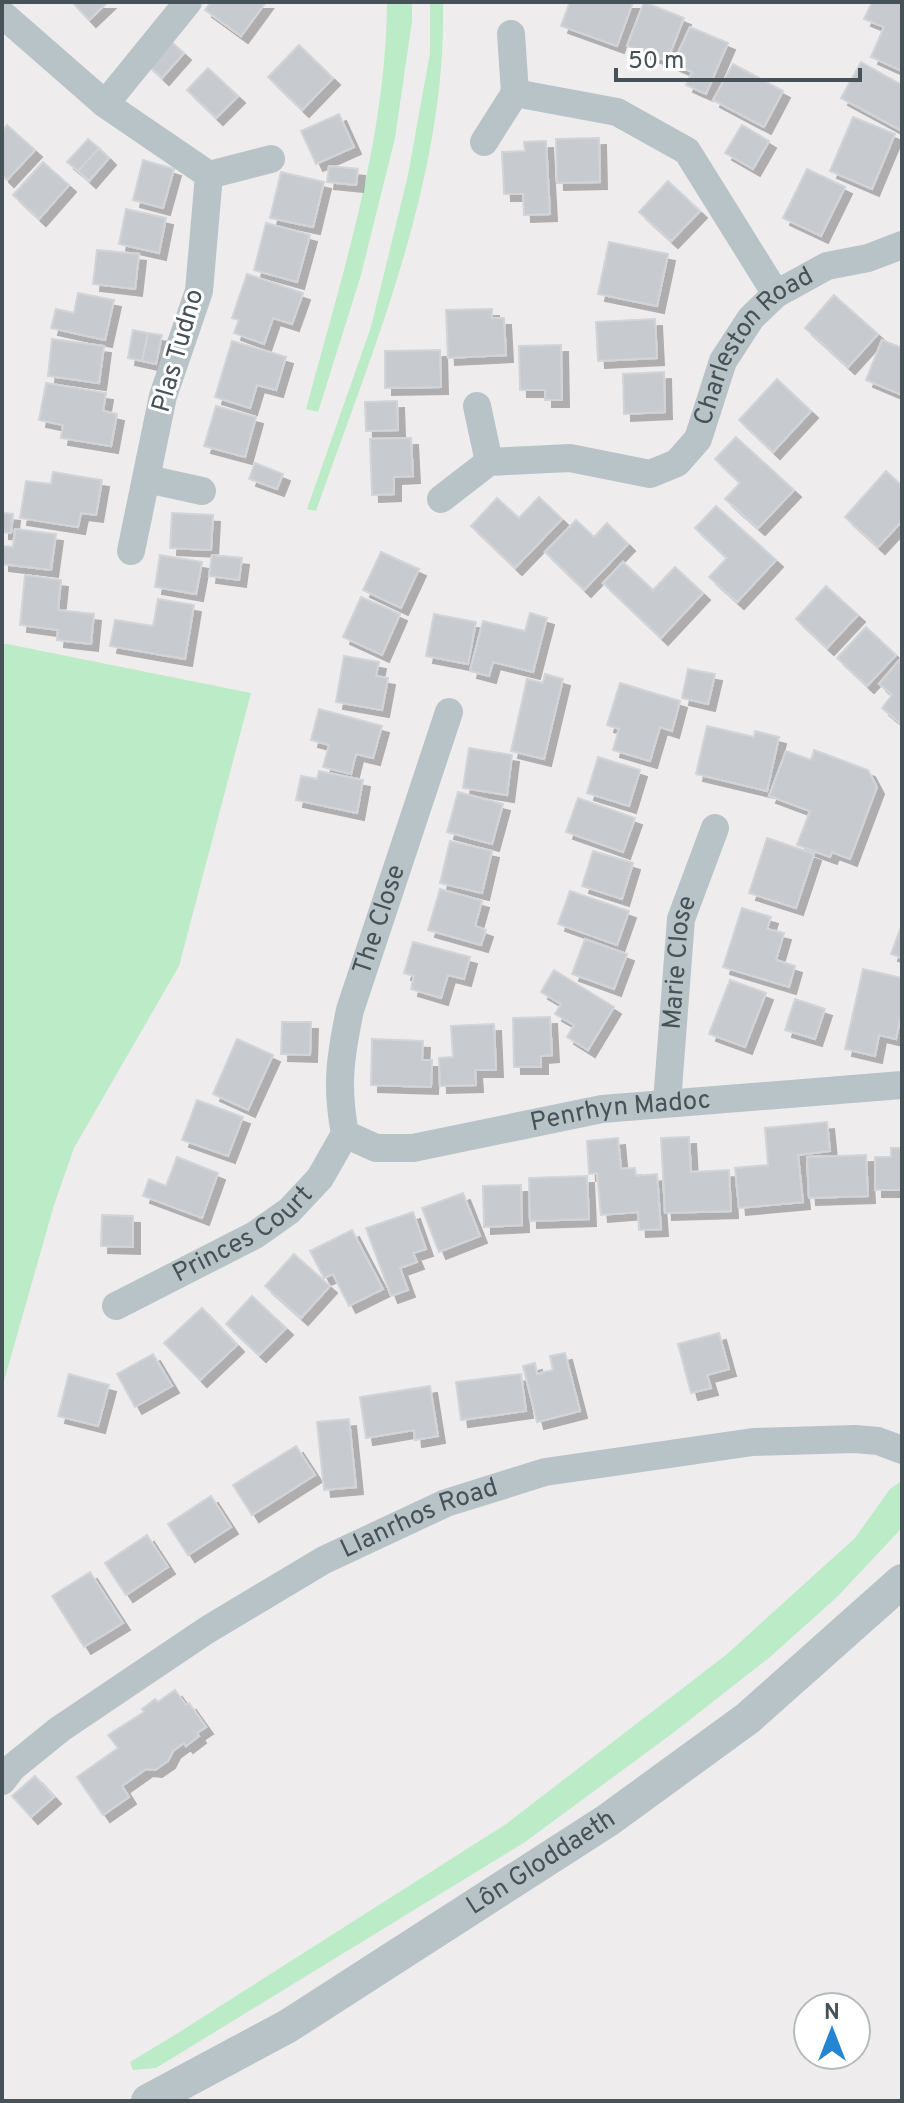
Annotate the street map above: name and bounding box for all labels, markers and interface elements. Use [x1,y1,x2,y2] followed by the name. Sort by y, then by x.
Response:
[616,32,860,82] scale bar
[628,47,684,77] text: 50 m
[687,260,819,430] street label: Charleston Road
[146,285,212,417] street label: Plas Tudno
[346,861,414,979] street label: The Close
[656,891,705,1031] street label: Marie Close
[527,1084,712,1140] street label: Penrhyn Madoc
[167,1179,320,1291] street label: Princes Court
[335,1471,502,1566] street label: Llanrhos Road
[461,1803,622,1923] street label: Lôn Gloddaeth
[792,1991,872,2071] north arrow
[824,2000,840,2027] text: N

